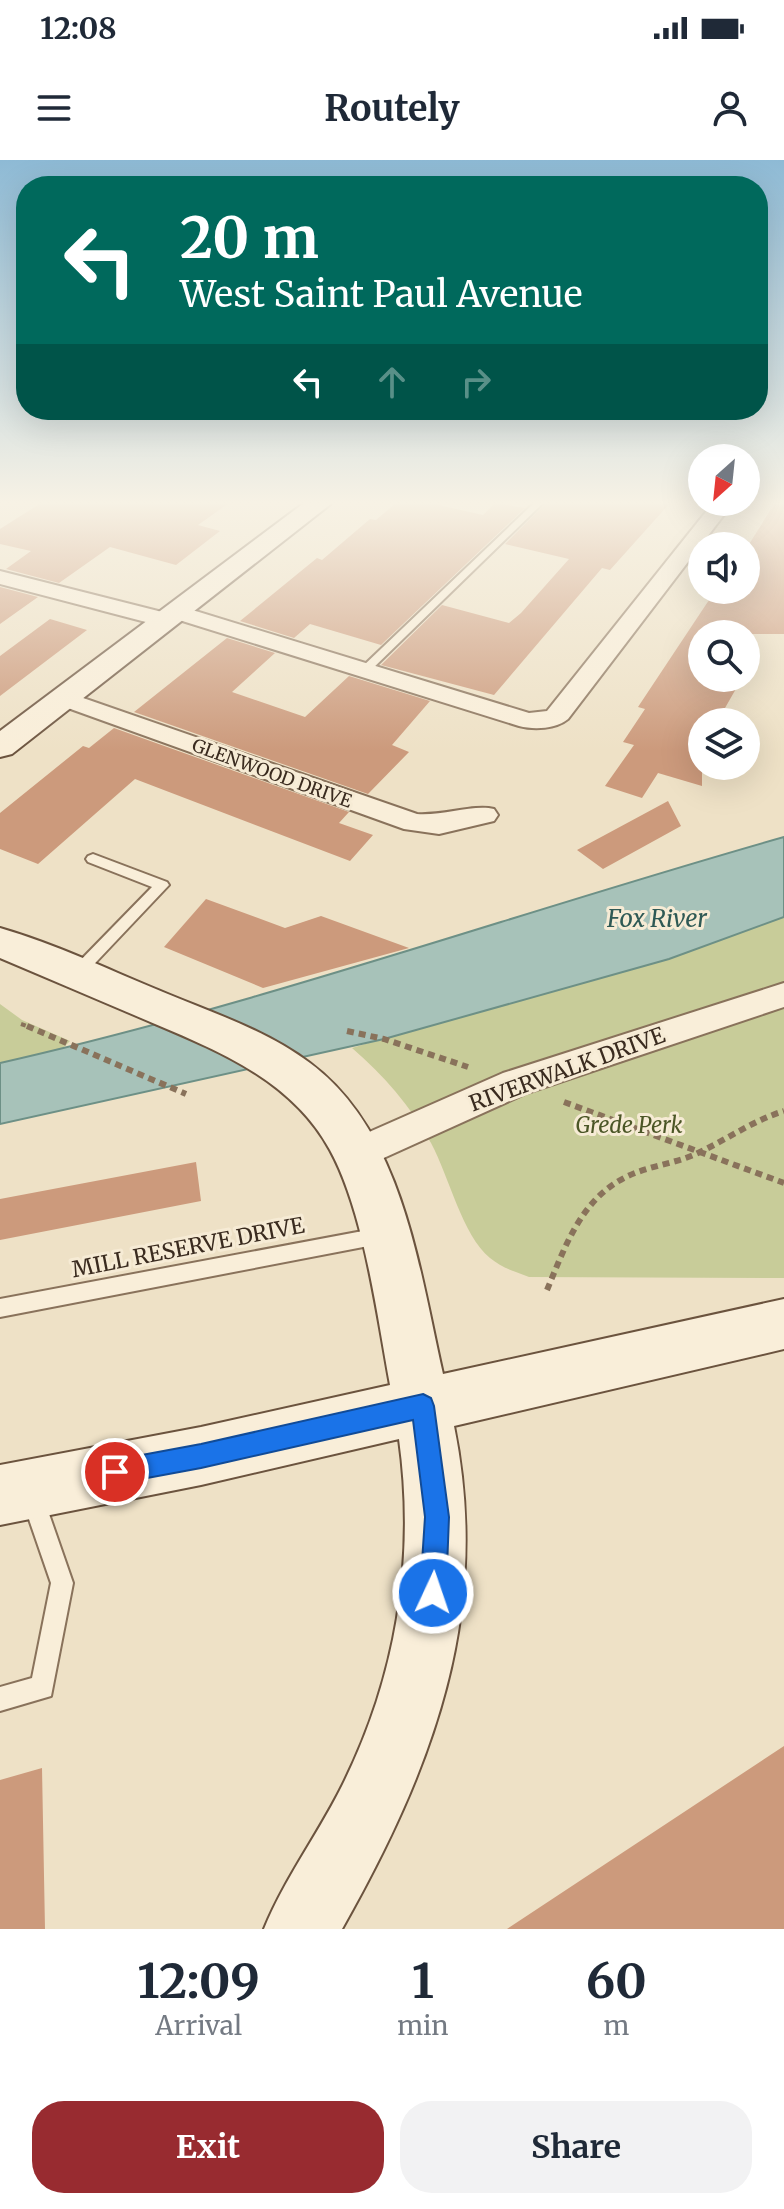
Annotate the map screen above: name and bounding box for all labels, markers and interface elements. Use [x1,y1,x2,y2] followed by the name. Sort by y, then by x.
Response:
[40,9,117,47] text: 12:08
[32,86,76,130] icon: menu
[324,86,460,131] text: Routely
[708,86,752,130] icon: person
[180,203,319,273] text: 20 m
[48,208,152,312] icon: left
[180,272,583,317] text: West Saint Paul Avenue
[286,360,330,404] icon: left
[370,360,414,404] icon: ahead
[454,360,498,404] icon: right
[688,444,760,516] north arrow
[688,444,760,780] map controls
[688,532,760,604] button: sound
[688,620,760,692] button: search
[688,708,760,780] button: layers
[189,733,356,813] street label: GLENWOOD DRIVE
[606,903,708,934] water label: Fox River
[465,1021,669,1117] street label: RIVERWALK DRIVE
[576,1111,682,1139] park label: Grede Perk
[69,1211,307,1283] street label: MILL RESERVE DRIVE
[81,1438,149,1506] pin
[93,1450,137,1494] icon: arrive
[391,1551,475,1635] position arrow
[137,1951,260,2011] text: 12:09
[412,1951,434,2011] text: 1
[586,1951,647,2011] text: 60
[155,2009,242,2042] text: Arrival
[397,2009,449,2042] text: min
[603,2009,629,2042] text: m
[32,2101,384,2193] button: Exit
[400,2101,752,2193] button: Share

